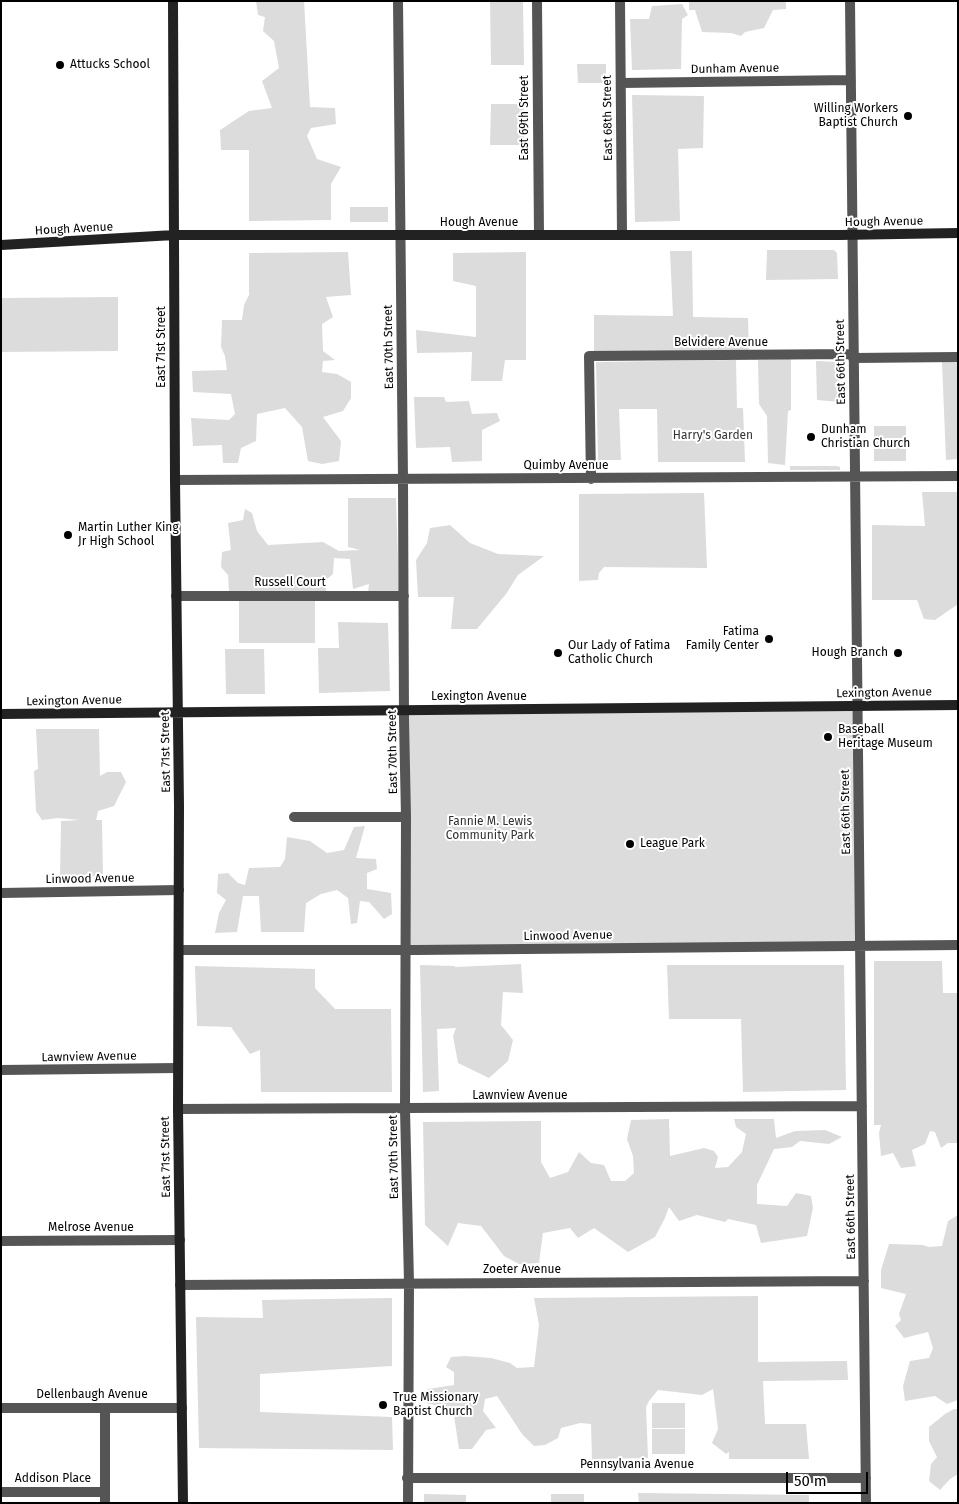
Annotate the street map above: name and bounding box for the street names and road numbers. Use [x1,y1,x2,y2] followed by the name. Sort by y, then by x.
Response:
[691,61,779,77] street label: Dunham Avenue
[518,75,532,161] street label: East 69th Street
[600,75,616,161] street label: East 68th Street
[845,214,923,230] street label: Hough Avenue
[440,216,518,230] street label: Hough Avenue
[34,220,114,238] street label: Hough Avenue
[381,304,397,390] street label: East 70th Street
[155,306,169,388] street label: East 71st Street
[833,319,849,405] street label: East 66th Street
[674,336,768,350] street label: Belvidere Avenue
[524,459,608,473] street label: Quimby Avenue
[254,576,326,590] street label: Russell Court
[836,685,932,701] street label: Lexington Avenue
[431,690,527,704] street label: Lexington Avenue
[26,693,122,709] street label: Lexington Avenue
[385,709,401,795] street label: East 70th Street
[158,711,174,793] street label: East 71st Street
[838,769,854,855] street label: East 66th Street
[45,871,135,887] street label: Linwood Avenue
[523,928,613,944] street label: Linwood Avenue
[41,1049,137,1065] street label: Lawnview Avenue
[472,1089,568,1103] street label: Lawnview Avenue
[386,1114,402,1200] street label: East 70th Street
[158,1116,174,1198] street label: East 71st Street
[843,1174,859,1260] street label: East 66th Street
[48,1221,134,1235] street label: Melrose Avenue
[483,1263,561,1277] street label: Zoeter Avenue
[36,1388,148,1402] street label: Dellenbaugh Avenue
[580,1458,694,1472] street label: Pennsylvania Avenue
[15,1472,91,1486] street label: Addison Place

